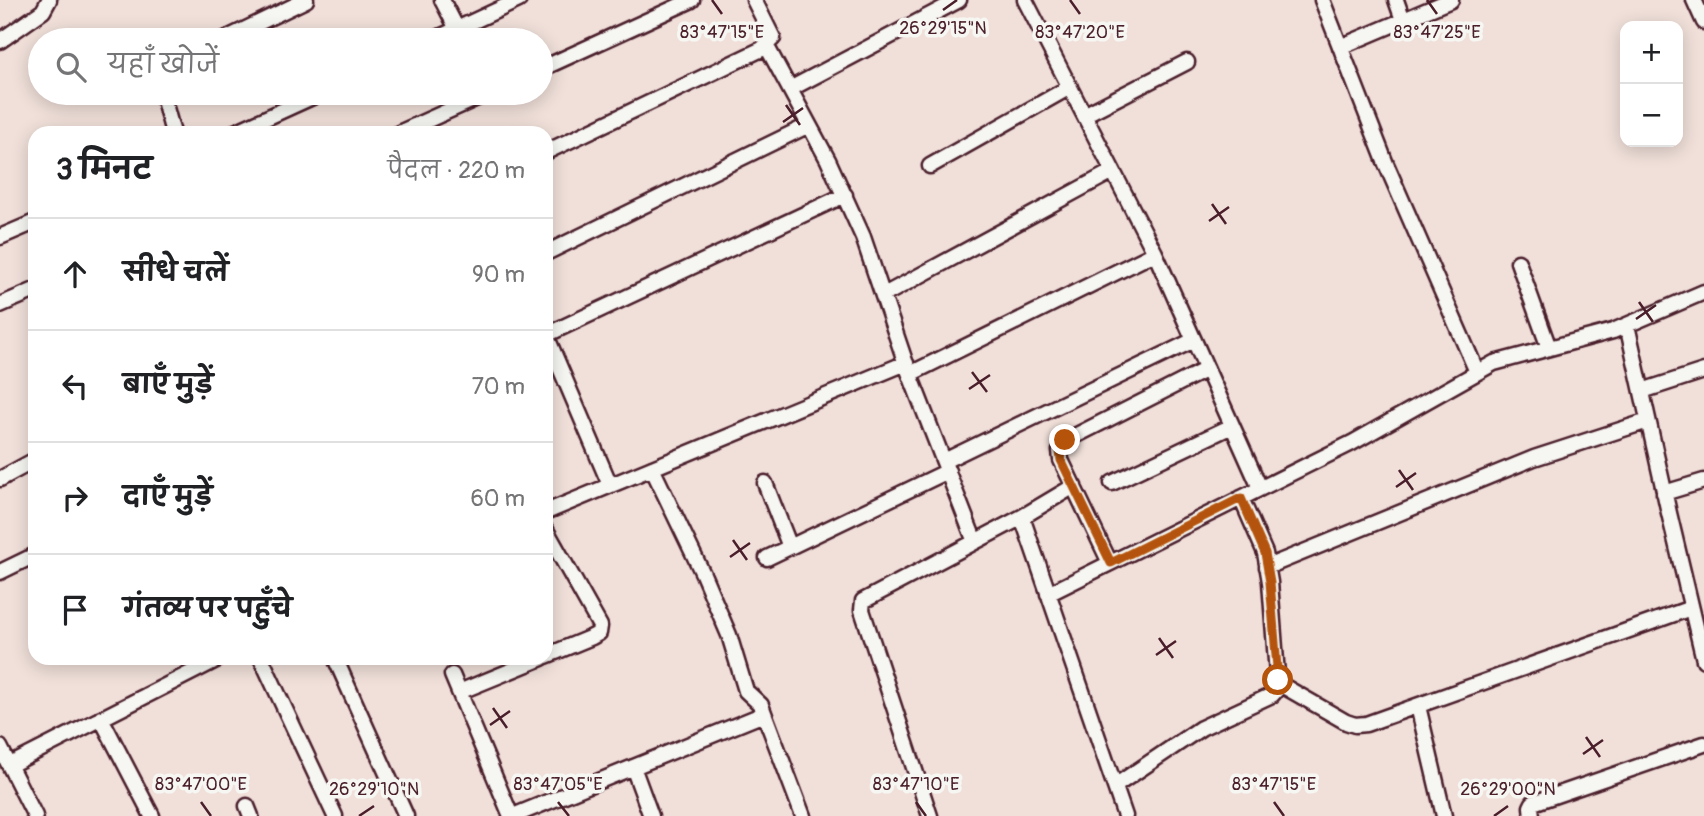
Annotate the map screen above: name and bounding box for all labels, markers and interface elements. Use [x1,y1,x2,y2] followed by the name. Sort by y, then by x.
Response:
[899,17,987,40] text: 26°29'15"N
[680,21,764,44] text: 83°47'15"E
[1035,21,1125,44] text: 83°47'20"E
[1393,21,1481,44] text: 83°47'25"E
[1620,21,1683,147] map controls
[1620,21,1683,84] button: +
[28,28,553,105] search box
[52,48,90,86] icon: search
[108,49,219,81] text: यहाँ खोजें
[1620,84,1683,147] button: −
[56,151,152,188] text: 3 मिनट
[388,156,525,185] text: पैदल · 220 m
[56,255,94,293] icon: ahead
[123,257,228,289] text: सीधे चलें
[472,260,525,289] text: 90 m
[56,367,94,405] icon: left
[123,369,213,401] text: बाएँ मुड़ें
[472,372,525,401] text: 70 m
[1049,424,1080,455] route end
[56,479,94,517] icon: right
[123,481,212,513] text: दाएँ मुड़ें
[470,484,525,513] text: 60 m
[56,591,94,629] icon: arrive
[123,593,292,625] text: गंतव्य पर पहुँचे
[1262,664,1293,695] route start
[155,773,247,796] text: 83°47'00"E
[513,773,603,796] text: 83°47'05"E
[873,773,959,796] text: 83°47'10"E
[1232,773,1316,796] text: 83°47'15"E
[329,778,419,801] text: 26°29'10"N
[1460,778,1556,801] text: 26°29'00"N

